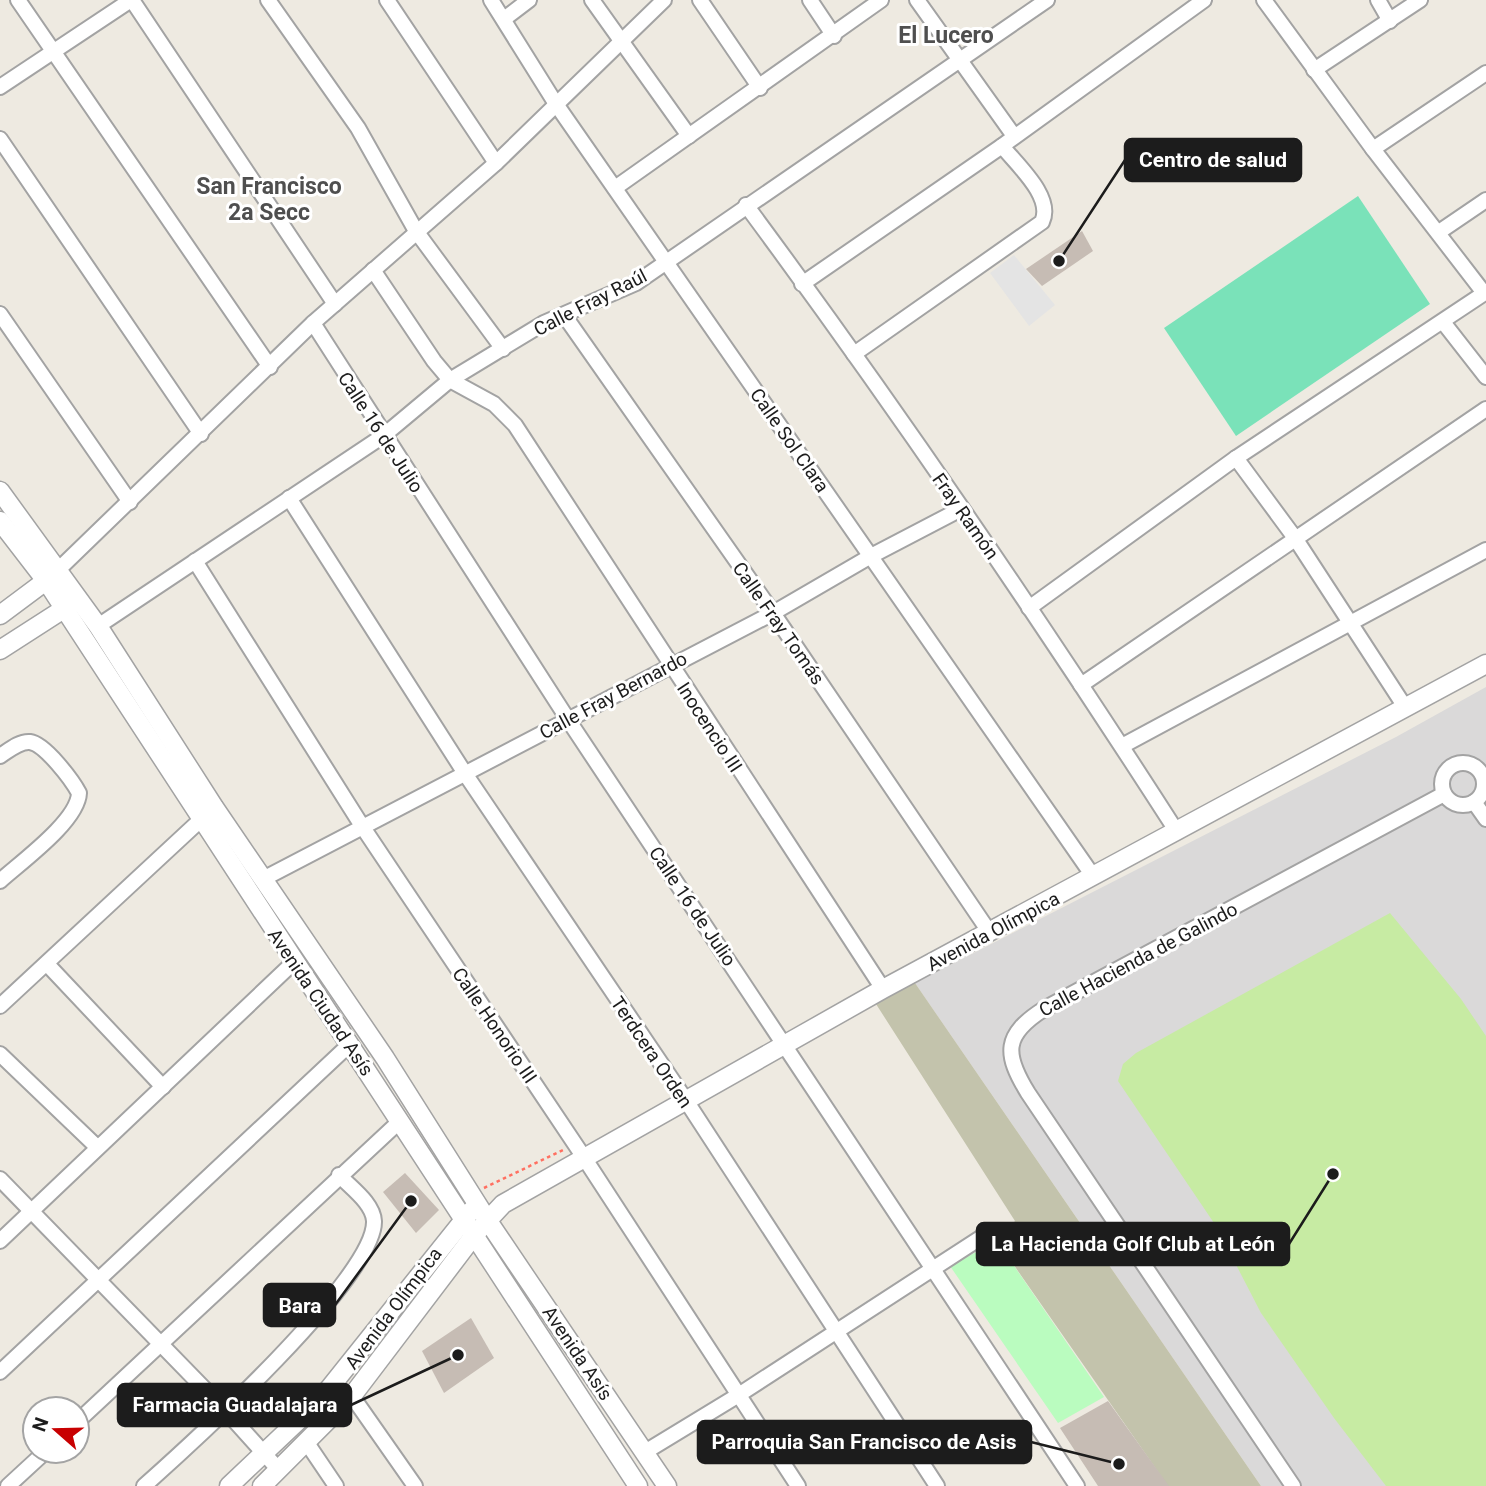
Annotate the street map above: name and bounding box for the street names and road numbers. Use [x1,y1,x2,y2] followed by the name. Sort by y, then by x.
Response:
[530,264,651,341] street label: Calle Fray Raúl
[333,368,428,497] street label: Calle 16 de Julio
[745,384,834,497] street label: Calle Sol Clara
[927,469,1004,564] street label: Fray Ramón
[728,557,829,689] street label: Calle Fray Tomás
[535,647,691,744] street label: Calle Fray Bernardo
[672,678,747,777] street label: Inocencio III
[644,842,741,970] street label: Calle 16 de Julio
[923,887,1063,976] street label: Avenida Olímpica
[1035,897,1241,1022] street label: Calle Hacienda de Galindo
[263,924,378,1080] street label: Avenida Ciudad Asís
[447,963,542,1087] street label: Calle Honorio III
[606,992,697,1112] street label: Terdcera Orden
[340,1243,447,1374] street label: Avenida Olímpica
[538,1302,618,1405] street label: Avenida Asís

